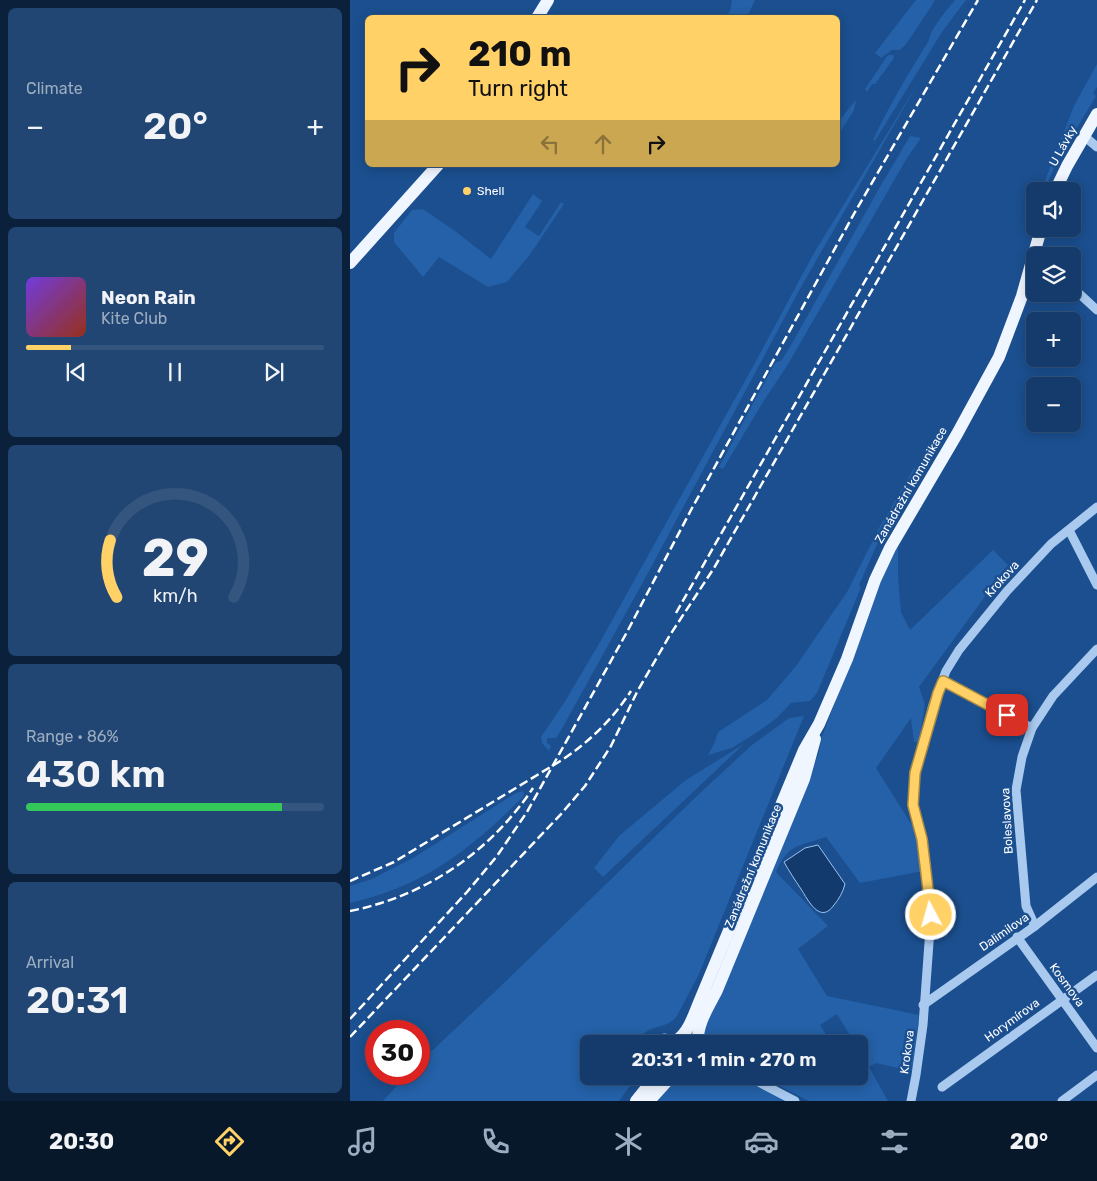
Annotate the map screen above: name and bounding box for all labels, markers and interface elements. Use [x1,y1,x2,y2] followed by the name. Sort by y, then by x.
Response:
[468,33,571,75] text: 210 m
[385,35,450,100] icon: right
[468,75,568,102] text: Turn right
[26,79,83,98] text: Climate
[143,103,208,149] text: 20°
[26,110,44,143] text: −
[307,110,324,143] text: +
[1046,123,1080,169] street label: U Lávky
[536,130,564,158] icon: left
[589,130,617,158] icon: ahead
[642,130,670,158] icon: right
[1026,182,1081,432] map controls
[1026,182,1081,237] button: sound
[477,184,504,198] place label: Shell
[461,185,473,197] marker: Shell
[1026,247,1081,302] button: layers
[101,286,196,309] text: Neon Rain
[101,309,167,328] text: Kite Club
[1026,312,1081,367] button: +
[62,358,90,386] icon: previous
[161,358,189,386] icon: pause
[260,358,288,386] icon: next
[1026,377,1081,432] button: −
[872,424,950,546] street label: Zanádražní komunikace
[141,527,209,589] text: 29
[982,558,1022,600] street label: Krokova
[153,585,197,606] text: km/h
[986,694,1028,736] pin
[993,701,1021,729] icon: arrive
[26,727,119,746] text: Range · 86%
[26,751,166,797] text: 430 km
[998,788,1016,854] street label: Boleslavova
[722,802,784,930] street label: Zanádražní komunikace
[904,888,956,940] position arrow
[977,910,1031,954] street label: Dalimilova
[26,953,74,972] text: Arrival
[1047,961,1087,1009] street label: Kosmova
[26,977,128,1023] text: 20:31
[982,995,1042,1045] street label: Horymírova
[365,1020,430,1085] speed limit sign: 30
[897,1029,917,1075] street label: Krokova
[631,1048,817,1071] text: 20:31 · 1 min · 270 m
[212,1124,247,1159] icon: directions
[345,1124,380,1159] icon: music
[478,1124,513,1159] icon: phone
[611,1124,646,1159] icon: climate
[744,1124,779,1159] icon: car
[877,1124,912,1159] icon: filters
[49,1128,114,1155] text: 20:30
[1010,1128,1048,1155] text: 20°

